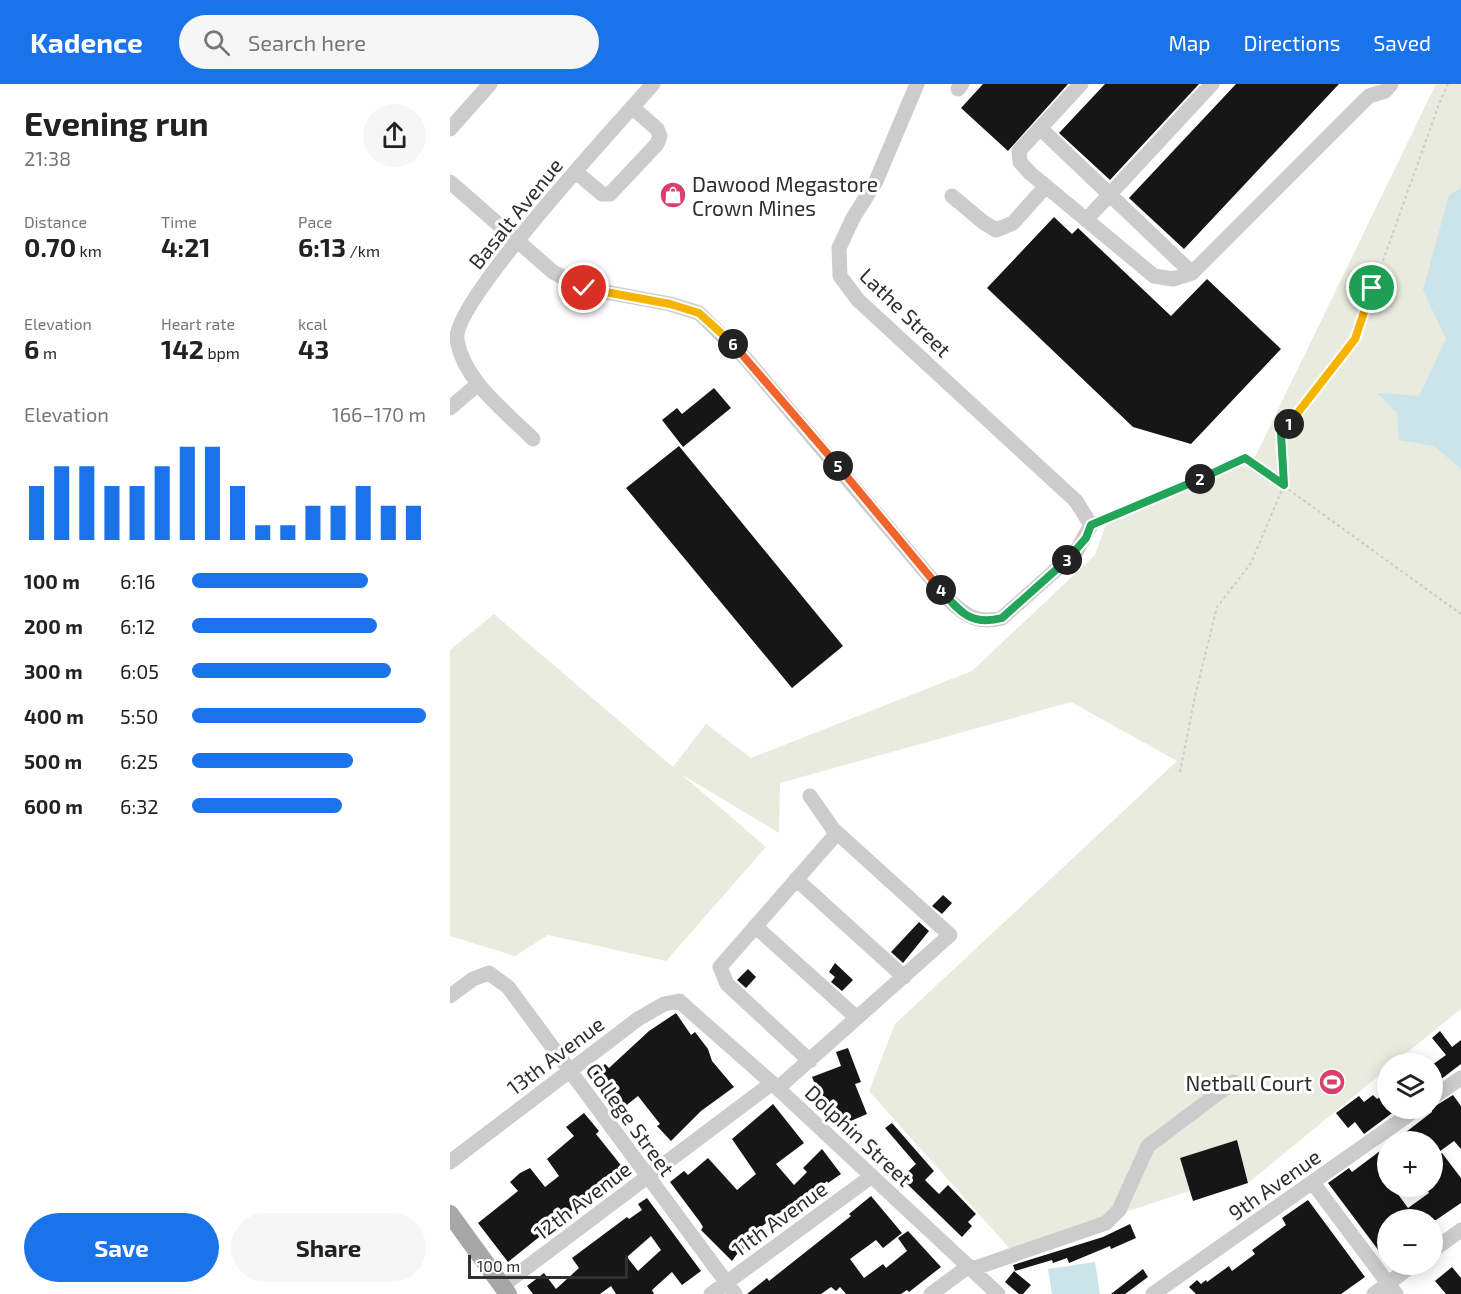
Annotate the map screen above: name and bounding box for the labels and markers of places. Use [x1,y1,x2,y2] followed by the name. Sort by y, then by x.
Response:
[692,171,878,220] place label: Dawood Megastore Crown Mines
[658,180,688,210] shop icon: Dawood Megastore Crown Mines
[558,262,609,313] pin
[1346,262,1397,313] pin
[718,329,748,359] pin: 6
[1274,409,1304,439] pin: 1
[823,451,853,481] pin: 5
[1185,464,1215,494] pin: 2
[1052,545,1082,575] pin: 3
[926,575,956,605] pin: 4
[1317,1067,1347,1097] sports icon: Netball Court
[1185,1070,1312,1095] place label: Netball Court

